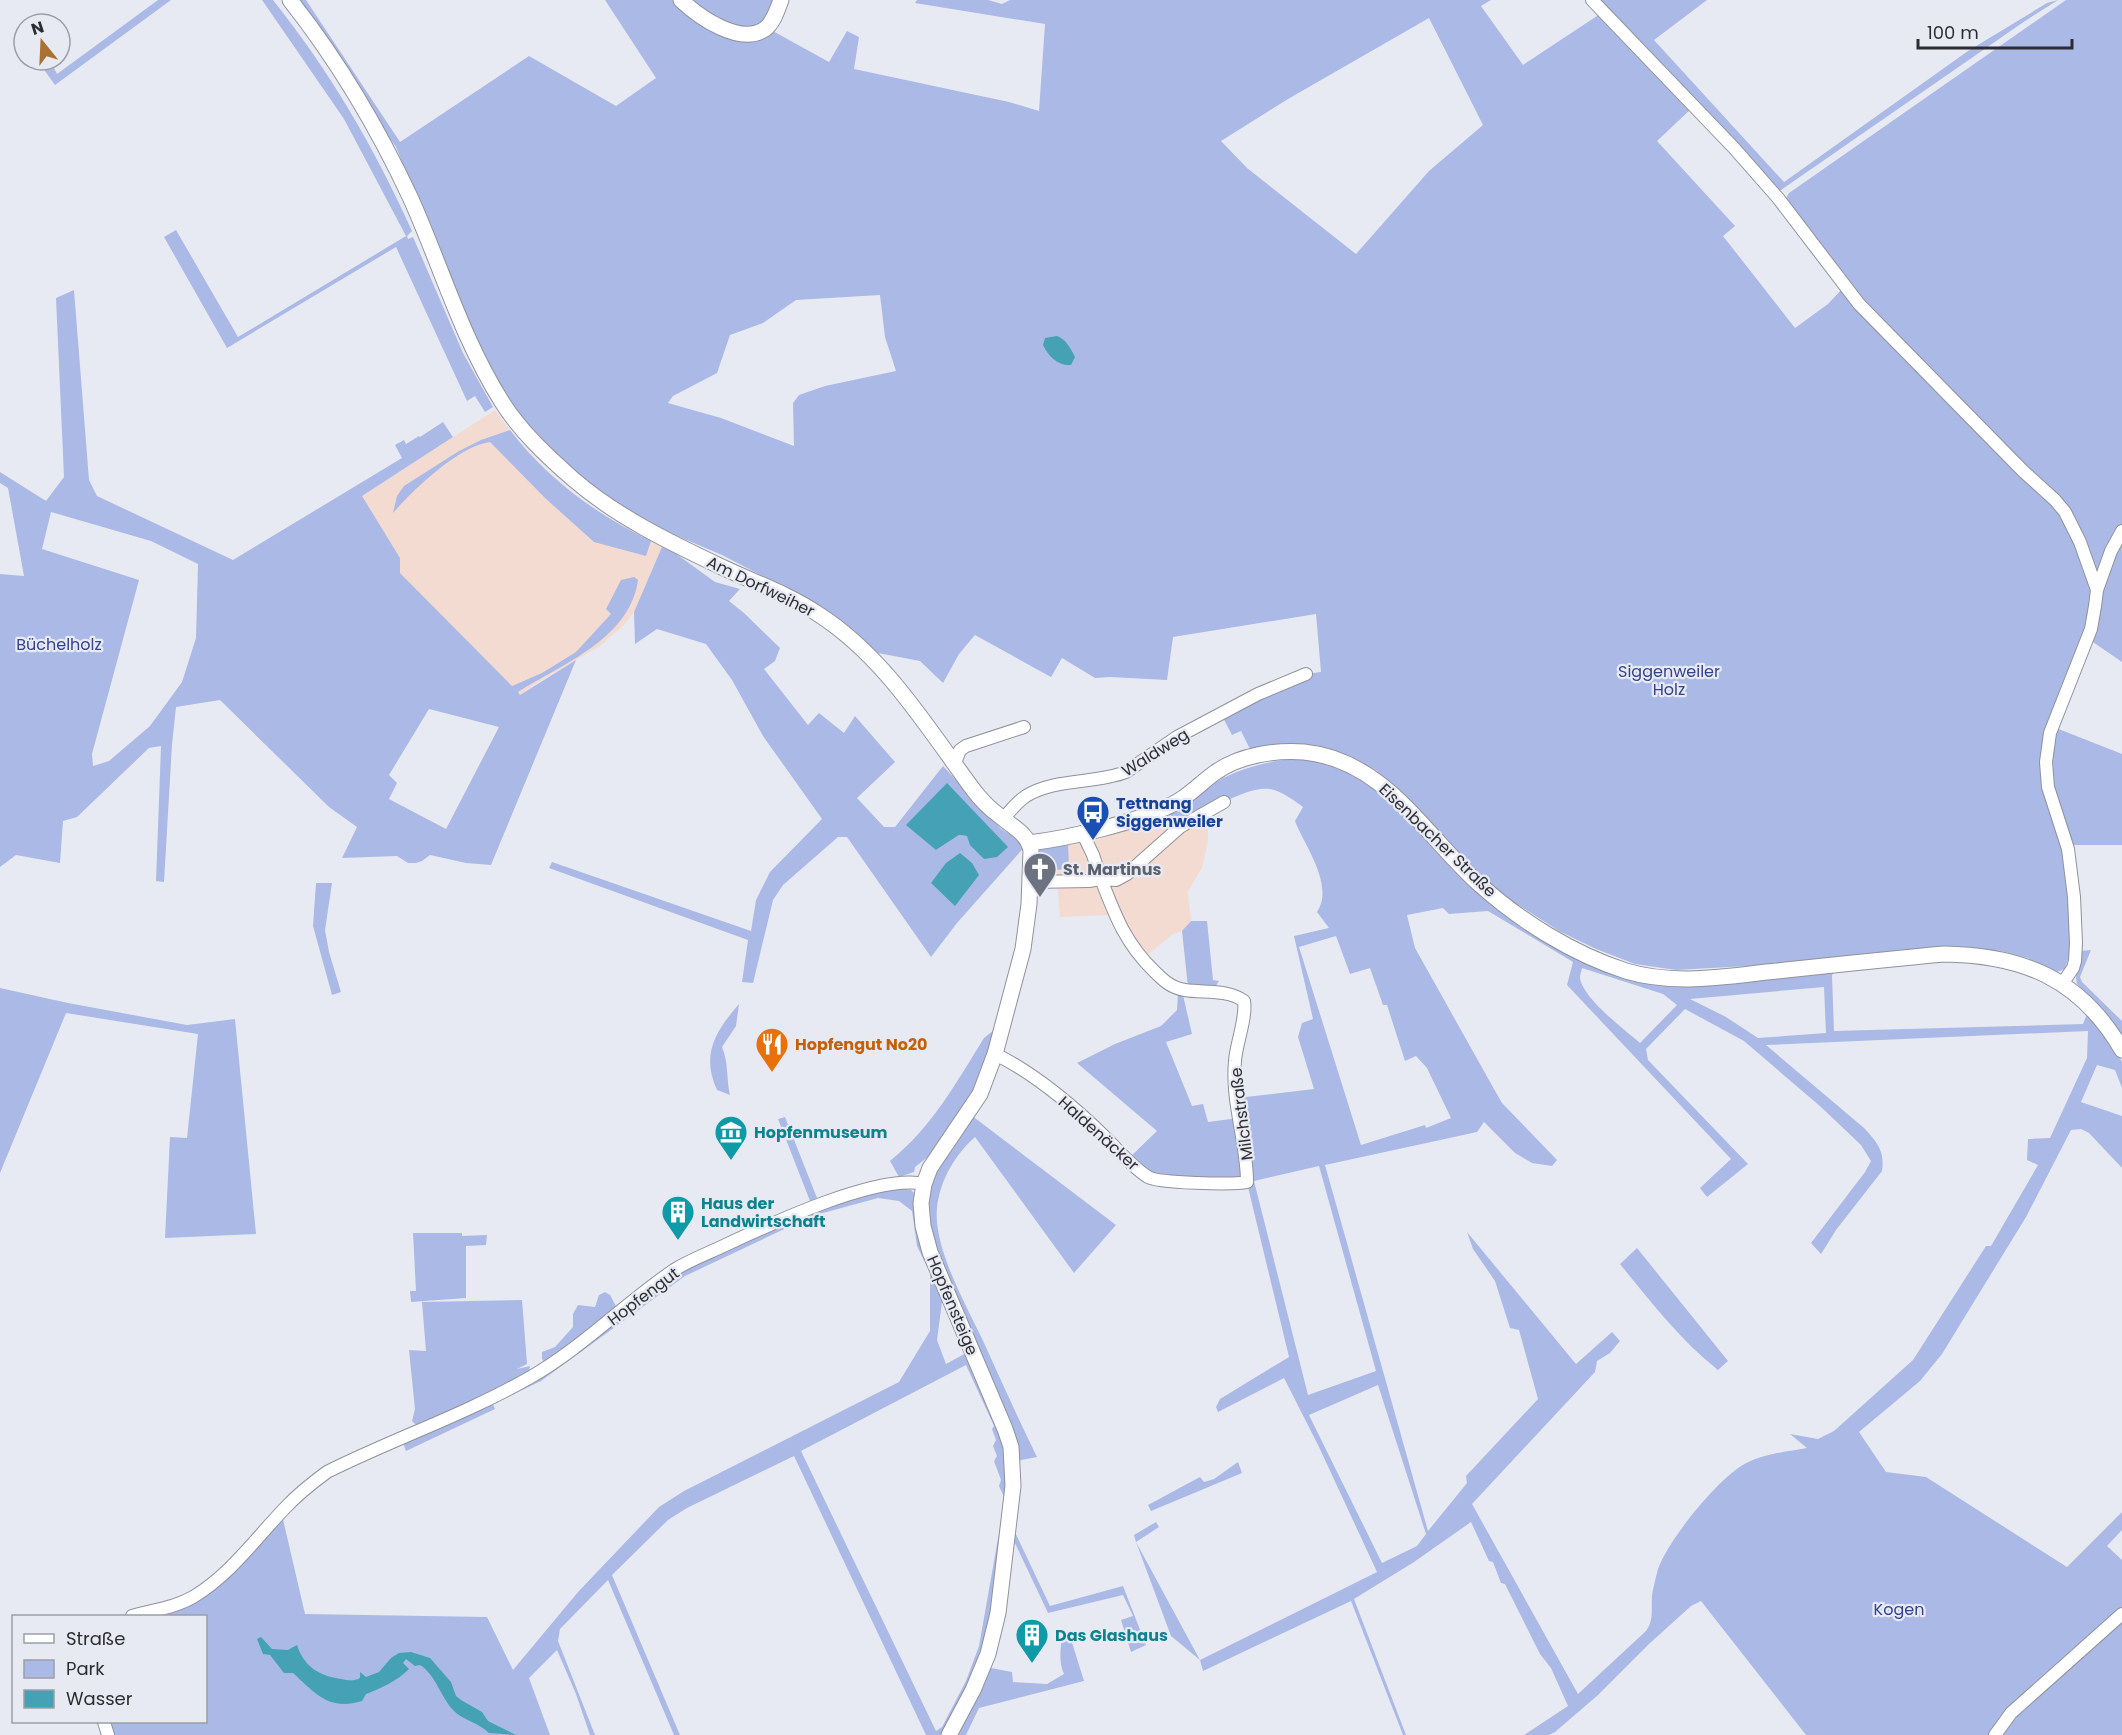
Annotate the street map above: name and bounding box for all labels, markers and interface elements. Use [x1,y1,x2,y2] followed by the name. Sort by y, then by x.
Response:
[12,12,72,72] north arrow
[1918,12,2072,50] scale bar
[28,15,47,41] text: N
[1927,20,1979,45] text: 100 m
[703,550,819,623] street label: Am Dorfweiher
[16,633,102,656] park label: Büchelholz
[1618,660,1720,701] park label: Siggenweiler Holz
[1117,723,1193,782] street label: Waldweg
[1374,778,1502,903] street label: Eisenbacher Straße
[1116,792,1223,833] place label: Tettnang Siggenweiler
[1075,794,1111,841] bus stop icon: Tettnang Siggenweiler
[1022,851,1058,898] church icon: St. Martinus
[1063,858,1161,881] place label: St. Martinus
[754,1026,790,1073] restaurant icon: Hopfengut No20
[795,1033,927,1056] place label: Hopfengut No20
[1224,1066,1259,1162] street label: Milchstraße
[1053,1091,1144,1176] street label: Haldenäcker
[713,1114,749,1161] museum icon: Hopfenmuseum
[754,1121,887,1144] place label: Hopfenmuseum
[701,1192,826,1233] place label: Haus der Landwirtschaft
[660,1194,696,1241] building icon: Haus der Landwirtschaft
[921,1252,984,1359] street label: Hopfensteige
[603,1262,684,1331] street label: Hopfengut
[1874,1598,1924,1621] park label: Kogen
[12,1615,207,1723] legend
[1014,1617,1050,1664] building icon: Das Glashaus
[1055,1624,1168,1647] place label: Das Glashaus
[66,1626,125,1651] text: Straße
[66,1656,105,1681] text: Park
[66,1686,133,1711] text: Wasser

